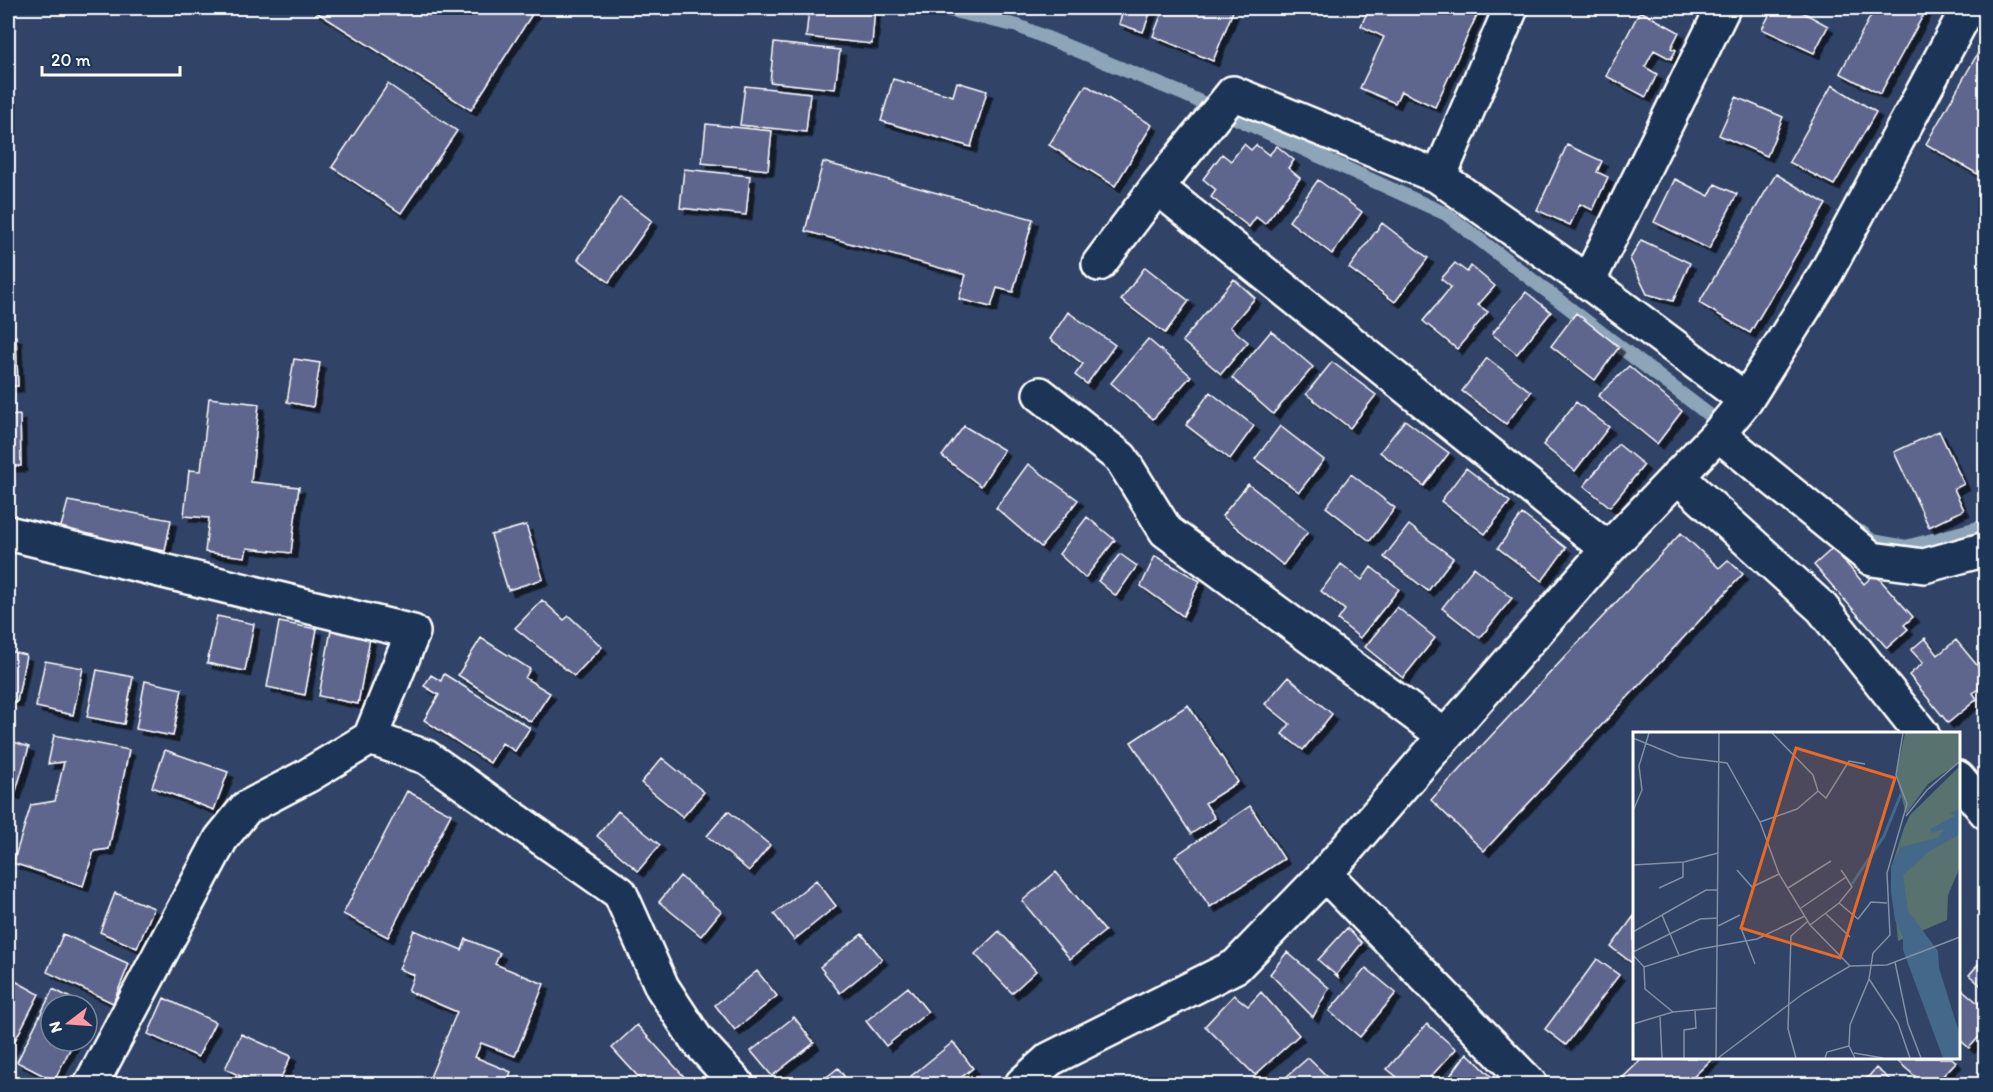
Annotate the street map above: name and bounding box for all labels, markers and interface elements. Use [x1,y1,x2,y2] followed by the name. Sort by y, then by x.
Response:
[42,39,180,77] scale bar
[51,49,91,71] text: 20 m
[1633,732,1960,1059] inset map
[39,993,99,1053] north arrow
[44,1019,66,1035] text: N

